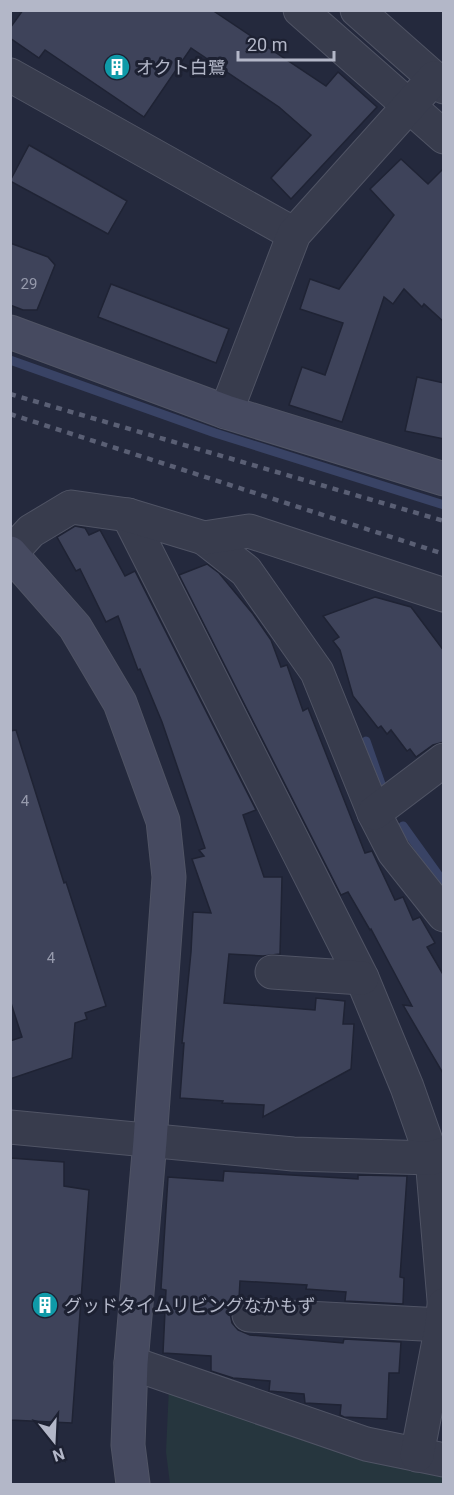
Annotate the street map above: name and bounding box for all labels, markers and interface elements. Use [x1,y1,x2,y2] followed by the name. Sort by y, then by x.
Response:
[238,24,334,62] scale bar
[247,34,287,55] text: 20 m
[102,52,132,82] building icon: オクト白鷺
[136,57,226,78] place label: オクト白鷺
[21,275,37,293] house number: 29
[21,792,30,810] house number: 4
[47,949,56,967] house number: 4
[30,1290,60,1320] building icon: グッドタイムリビングなかもず
[64,1295,316,1316] place label: グッドタイムリビングなかもず
[24,1411,84,1471] north arrow
[50,1444,67,1466] text: N

